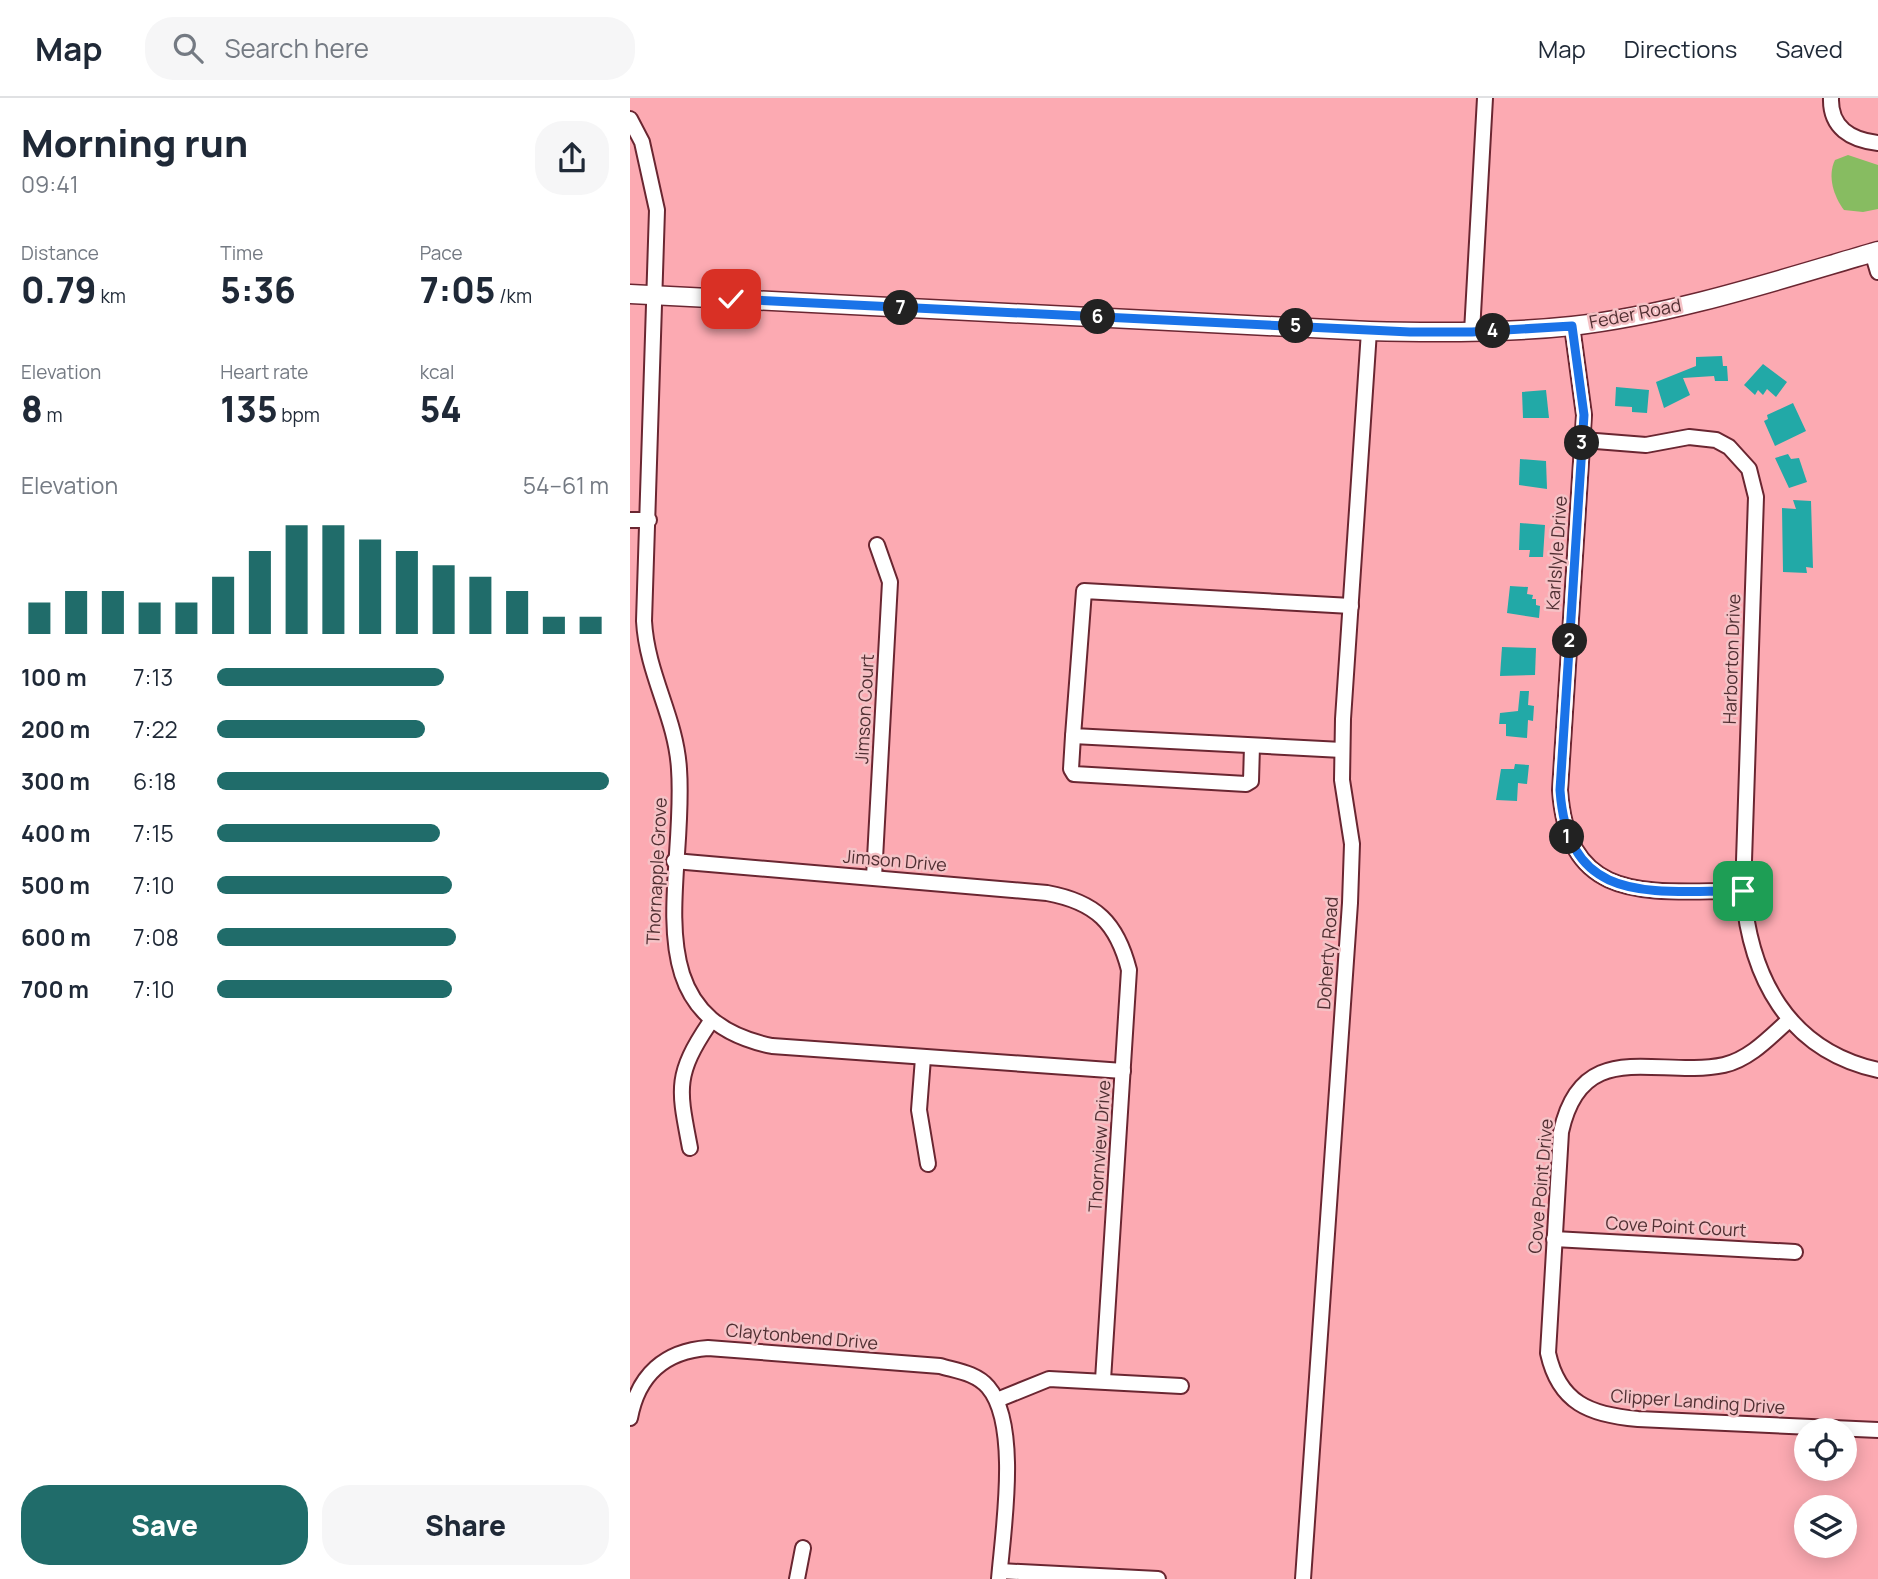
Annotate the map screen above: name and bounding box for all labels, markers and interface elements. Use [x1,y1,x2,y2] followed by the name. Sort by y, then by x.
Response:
[145,17,635,80] search box
[35,26,103,71] text: Map
[169,29,207,67] icon: search
[225,30,369,66] text: Search here
[1538,32,1586,65] text: Map
[1624,32,1737,65] text: Directions
[1775,32,1843,65] text: Saved
[21,116,248,168] text: Morning run
[535,121,609,195] button: share
[21,168,79,200] text: 09:41
[21,240,99,266] text: Distance
[220,240,263,266] text: Time
[420,240,463,266] text: Pace
[21,266,97,314] text: 0.79
[220,266,296,314] text: 5:36
[420,266,495,314] text: 7:05
[701,269,761,329] pin
[712,280,750,318] icon: check
[97,283,126,309] text: km
[495,283,532,309] text: /km
[884,290,918,326] pin: 7
[1587,292,1683,334] street label: Feder Road
[895,294,906,320] text: 7
[1080,300,1116,334] pin: 6
[1092,303,1103,329] text: 6
[1278,308,1314,344] pin: 5
[1290,312,1301,338] text: 5
[1476,314,1510,348] pin: 4
[1487,317,1498,343] text: 4
[21,359,101,385] text: Elevation
[220,359,308,385] text: Heart rate
[420,359,454,385] text: kcal
[21,385,43,433] text: 8
[220,385,278,433] text: 135
[420,385,462,433] text: 54
[43,402,63,428] text: m
[278,402,320,428] text: bpm
[1564,426,1600,460] pin: 3
[1576,429,1587,455] text: 3
[21,469,118,501] text: Elevation
[523,469,609,501] text: 54–61 m
[1540,495,1572,611] street label: Karlslyle Drive
[1717,593,1745,725] street label: Harborton Drive
[1552,624,1588,658] pin: 2
[1564,627,1575,653] text: 2
[849,653,879,765] street label: Jimson Court
[21,661,87,693] text: 100 m
[133,661,173,693] text: 7:13
[21,713,90,745] text: 200 m
[133,713,178,745] text: 7:22
[21,765,90,797] text: 300 m
[133,765,176,797] text: 6:18
[640,797,672,945] street label: Thornapple Grove
[21,817,91,849] text: 400 m
[133,817,174,849] text: 7:15
[1550,820,1584,854] pin: 1
[1562,823,1571,849] text: 1
[842,844,948,876] street label: Jimson Drive
[1713,861,1773,921] pin
[21,869,90,901] text: 500 m
[133,869,174,901] text: 7:10
[1724,872,1762,910] icon: arrive
[1311,896,1343,1010] street label: Doherty Road
[21,921,91,953] text: 600 m
[133,921,179,953] text: 7:08
[21,973,89,1005] text: 700 m
[133,973,174,1005] text: 7:10
[1082,1079,1116,1213] street label: Thornview Drive
[1522,1118,1558,1254] street label: Cove Point Drive
[1605,1210,1747,1242] street label: Cove Point Court
[725,1317,879,1355] street label: Claytonbend Drive
[1610,1383,1786,1419] street label: Clipper Landing Drive
[1794,1418,1857,1558] map controls
[1794,1418,1857,1481] button: locate
[21,1485,308,1565] button: Save
[322,1485,609,1565] button: Share
[1794,1495,1857,1558] button: layers

